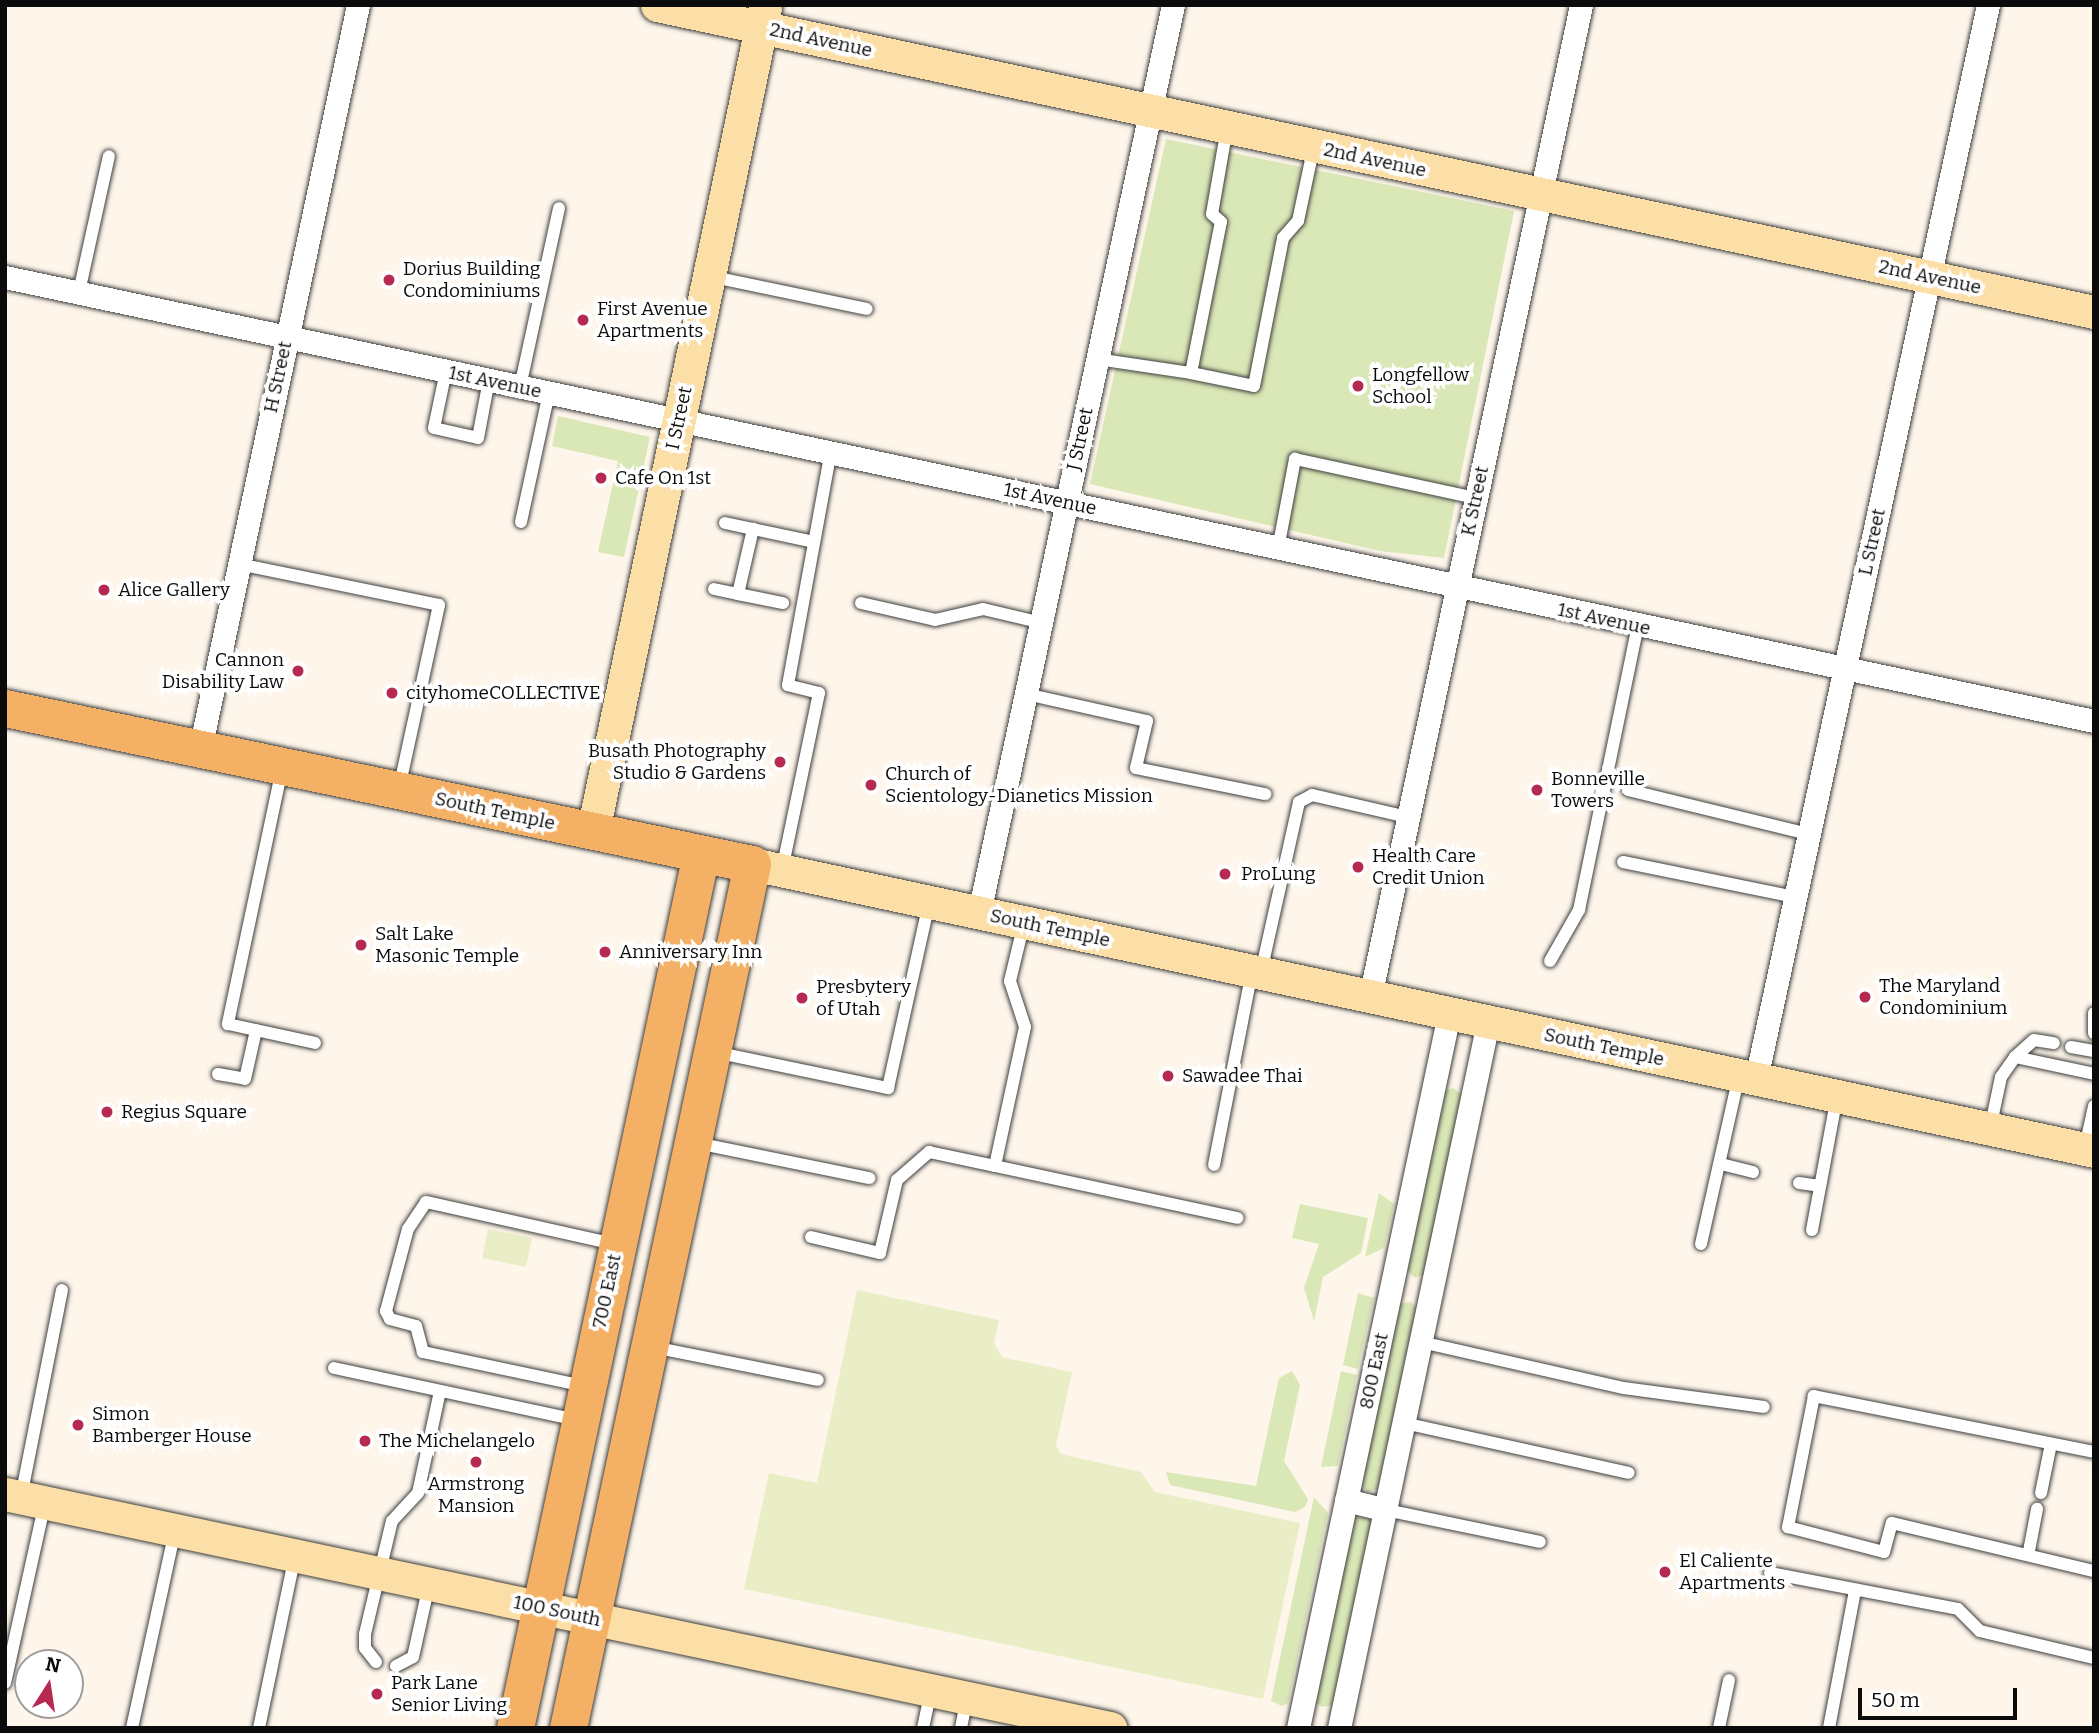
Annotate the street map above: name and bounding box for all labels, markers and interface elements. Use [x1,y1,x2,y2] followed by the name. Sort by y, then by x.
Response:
[768,18,874,62] street label: 2nd Avenue
[1322,138,1428,182] street label: 2nd Avenue
[1877,255,1983,299] street label: 2nd Avenue
[403,258,540,302] place label: Dorius Building Condominiums
[381,272,397,288] marker: Dorius Building Condominiums
[597,298,708,342] place label: First Avenue Apartments
[575,312,591,328] marker: First Avenue Apartments
[259,339,297,415] street label: H Street
[447,361,543,403] street label: 1st Avenue
[1372,364,1469,408] place label: Longfellow School
[1350,378,1366,394] marker: Longfellow School
[661,384,697,452] street label: I Street
[1062,405,1098,473] street label: J Street
[1456,464,1494,538] street label: K Street
[615,467,711,489] place label: Cafe On 1st
[593,470,609,486] marker: Cafe On 1st
[1002,478,1098,520] street label: 1st Avenue
[1854,506,1890,578] street label: L Street
[118,579,230,601] place label: Alice Gallery
[96,582,112,598] marker: Alice Gallery
[1556,598,1652,640] street label: 1st Avenue
[162,649,284,693] place label: Cannon Disability Law
[290,663,306,679] marker: Cannon Disability Law
[406,682,600,704] place label: cityhomeCOLLECTIVE
[384,685,400,701] marker: cityhomeCOLLECTIVE
[588,740,766,784] place label: Busath Photography Studio & Gardens
[772,754,788,770] marker: Busath Photography Studio & Gardens
[885,763,1153,807] place label: Church of Scientology-Dianetics Mission
[1551,768,1645,812] place label: Bonneville Towers
[863,777,879,793] marker: Church of Scientology-Dianetics Mission
[1529,782,1545,798] marker: Bonneville Towers
[433,787,557,835] street label: South Temple
[1372,845,1485,889] place label: Health Care Credit Union
[1350,859,1366,875] marker: Health Care Credit Union
[1241,863,1316,885] place label: ProLung
[1215,864,1235,884] marker: ProLung
[988,904,1112,952] street label: South Temple
[375,923,519,967] place label: Salt Lake Masonic Temple
[353,937,369,953] marker: Salt Lake Masonic Temple
[619,941,762,963] place label: Anniversary Inn
[597,944,613,960] marker: Anniversary Inn
[1879,975,2007,1019] place label: The Maryland Condominium
[816,976,911,1020] place label: Presbytery of Utah
[1857,989,1873,1005] marker: The Maryland Condominium
[794,990,810,1006] marker: Presbytery of Utah
[1542,1023,1666,1071] street label: South Temple
[1182,1065,1303,1087] place label: Sawadee Thai
[1160,1068,1176,1084] marker: Sawadee Thai
[121,1101,247,1123] place label: Regius Square
[99,1104,115,1120] marker: Regius Square
[588,1252,626,1330] street label: 700 East
[1355,1331,1393,1411] street label: 800 East
[92,1403,252,1447] place label: Simon Bamberger House
[70,1417,86,1433] marker: Simon Bamberger House
[379,1430,535,1452] place label: The Michelangelo
[357,1433,373,1449] marker: The Michelangelo
[468,1454,484,1470] marker: Armstrong Mansion
[428,1473,524,1517] place label: Armstrong Mansion
[1679,1550,1785,1594] place label: El Caliente Apartments
[1657,1564,1673,1580] marker: El Caliente Apartments
[511,1591,603,1631] street label: 100 South
[14,1649,84,1719] north arrow
[43,1652,63,1678] text: N
[391,1672,507,1716] place label: Park Lane Senior Living
[1861,1674,2020,1718] scale bar
[369,1686,385,1702] marker: Park Lane Senior Living
[1871,1687,1920,1713] text: 50 m

